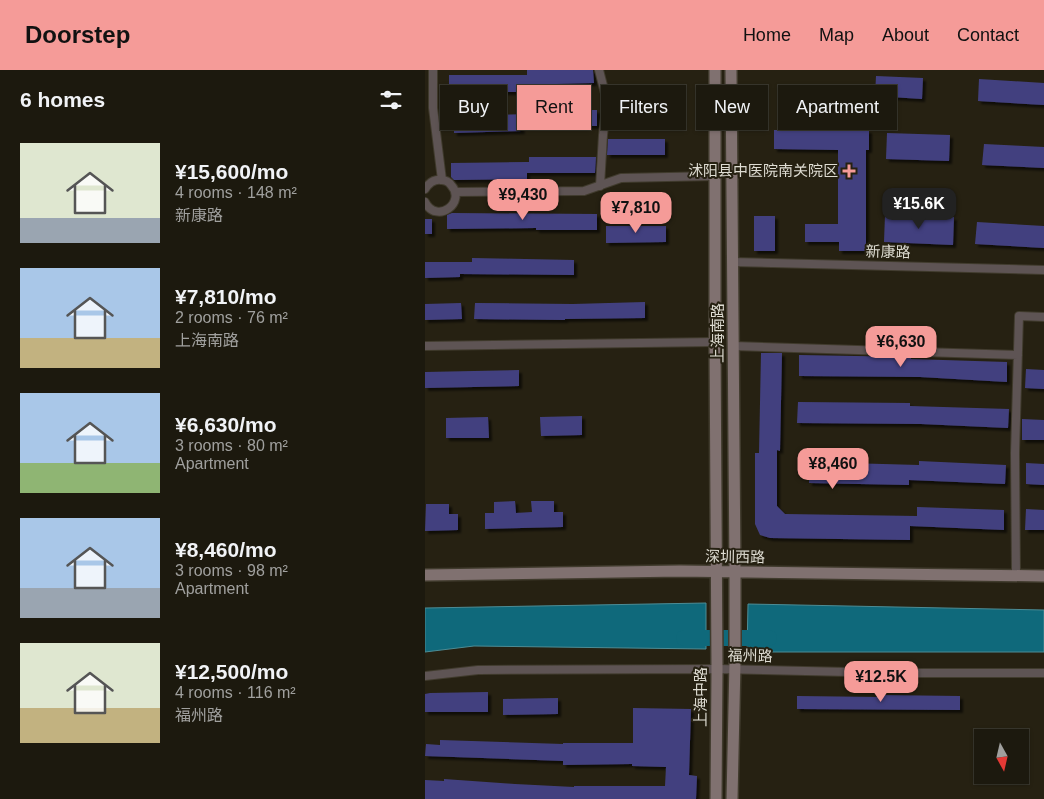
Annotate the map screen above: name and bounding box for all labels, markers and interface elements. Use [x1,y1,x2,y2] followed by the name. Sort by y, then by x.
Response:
[25,21,130,48] text: Doorstep
[743,25,791,45] text: Home
[819,25,854,45] text: Map
[882,25,929,45] text: About
[957,25,1019,45] text: Contact
[440,85,507,130] chip: Buy
[517,85,591,130] chip: Rent
[601,85,686,130] chip: Filters
[696,85,768,130] chip: New
[778,85,897,130] chip: Apartment
[377,86,405,114] icon: filters
[20,88,105,111] text: 6 homes
[175,160,288,183] text: ¥15,600/mo
[688,162,838,179] place label: 沭阳县中医院南关院区
[60,163,120,223] icon: home
[842,164,856,178] marker: 沭阳县中医院南关院区
[482,178,564,221] pin: ¥9,430
[175,184,297,201] text: 4 rooms · 148 m²
[499,186,547,203] text: ¥9,430
[878,188,960,230] pin: ¥15.6K
[595,191,677,234] pin: ¥7,810
[893,195,945,212] text: ¥15.6K
[612,199,660,216] text: ¥7,810
[175,207,223,224] text: 新康路
[865,243,911,260] street label: 新康路
[175,285,277,308] text: ¥7,810/mo
[60,288,120,348] icon: home
[709,303,726,363] street label: 上海南路
[175,309,288,326] text: 2 rooms · 76 m²
[860,326,942,368] pin: ¥6,630
[175,332,239,349] text: 上海南路
[877,333,925,350] text: ¥6,630
[60,413,120,473] icon: home
[175,413,277,436] text: ¥6,630/mo
[175,437,288,454] text: 3 rooms · 80 m²
[792,448,874,490] pin: ¥8,460
[175,455,249,472] text: Apartment
[809,455,857,472] text: ¥8,460
[60,538,120,598] icon: home
[175,538,277,561] text: ¥8,460/mo
[705,547,765,566] street label: 深圳西路
[175,562,288,579] text: 3 rooms · 98 m²
[175,580,249,597] text: Apartment
[727,647,773,664] street label: 福州路
[175,660,288,683] text: ¥12,500/mo
[840,660,922,703] pin: ¥12.5K
[60,663,120,723] icon: home
[692,667,709,727] street label: 上海中路
[855,668,907,685] text: ¥12.5K
[175,684,296,701] text: 4 rooms · 116 m²
[175,707,223,724] text: 福州路
[974,729,1029,784] north arrow
[974,729,1029,784] map controls

